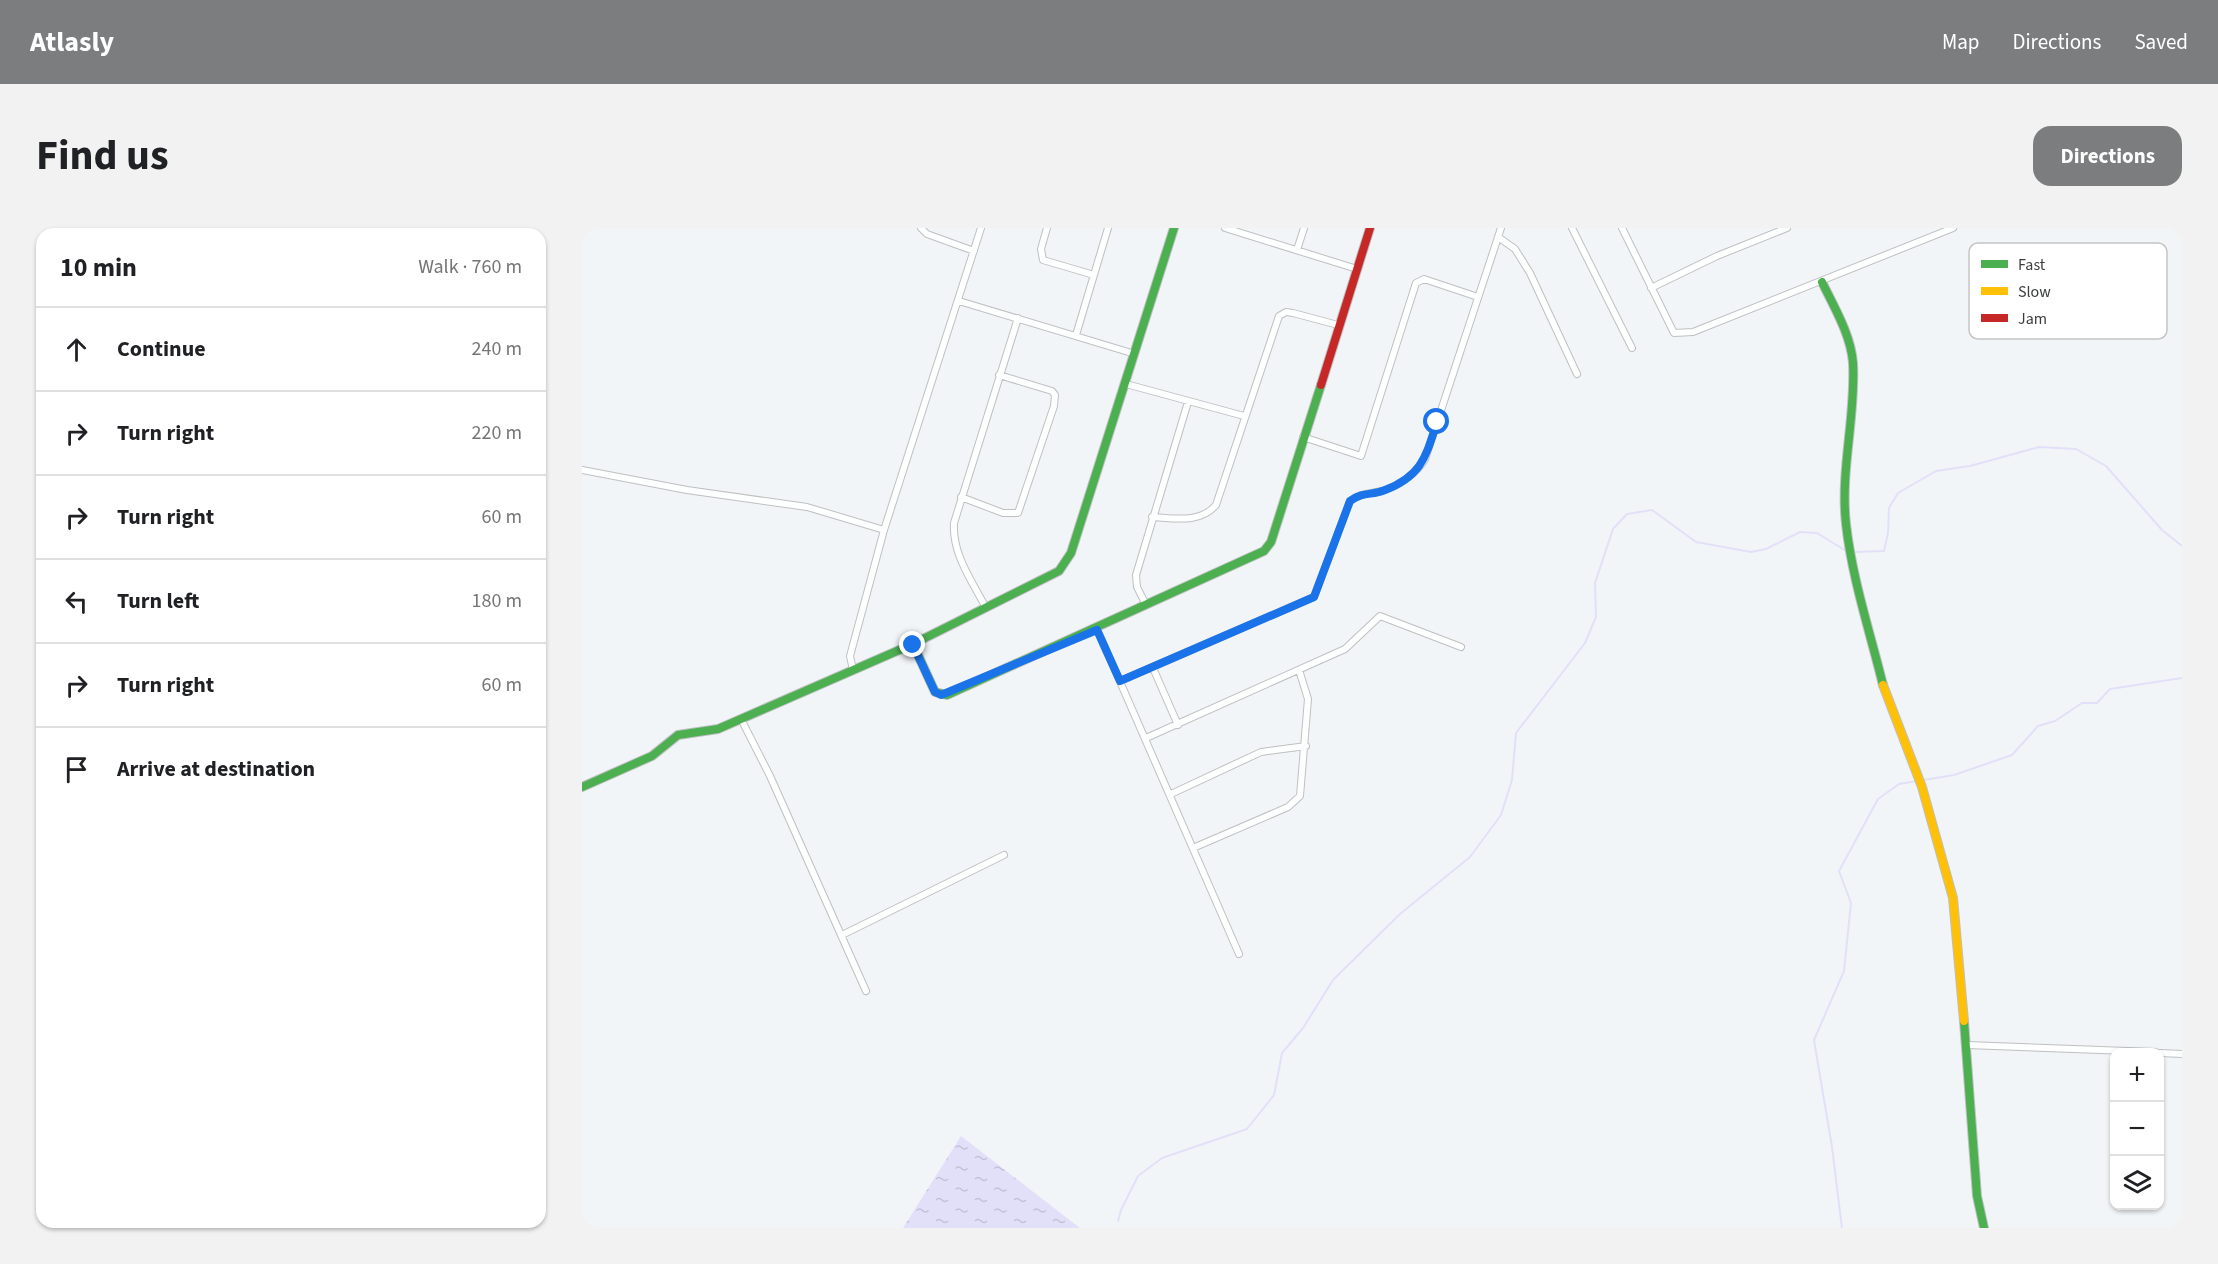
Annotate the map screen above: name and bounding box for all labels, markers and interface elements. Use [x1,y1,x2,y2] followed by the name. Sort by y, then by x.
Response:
[30,22,114,62] text: Atlasly
[1942,27,1980,57] text: Map
[2013,27,2101,57] text: Directions
[2134,27,2188,57] text: Saved
[36,126,169,186] text: Find us
[2033,126,2182,186] button: Directions
[1969,243,2167,339] legend
[60,249,137,286] text: 10 min
[418,253,522,281] text: Walk · 760 m
[2018,254,2046,276] text: Fast
[2018,281,2051,303] text: Slow
[2018,308,2047,330] text: Jam
[60,333,93,366] icon: ahead
[117,333,206,365] text: Continue
[472,335,522,363] text: 240 m
[1423,408,1449,434] route start
[60,417,93,450] icon: right
[117,417,214,449] text: Turn right
[472,419,522,447] text: 220 m
[60,501,93,534] icon: right
[117,501,214,533] text: Turn right
[482,503,522,531] text: 60 m
[60,585,93,618] icon: left
[117,585,199,617] text: Turn left
[472,587,522,615] text: 180 m
[899,631,925,657] route end
[60,669,93,702] icon: right
[117,669,214,701] text: Turn right
[482,671,522,699] text: 60 m
[60,753,93,786] icon: arrive
[117,753,315,785] text: Arrive at destination
[2110,1048,2164,1210] map controls
[2110,1048,2164,1102] button: +
[2110,1102,2164,1156] button: −
[2110,1156,2164,1210] button: layers

